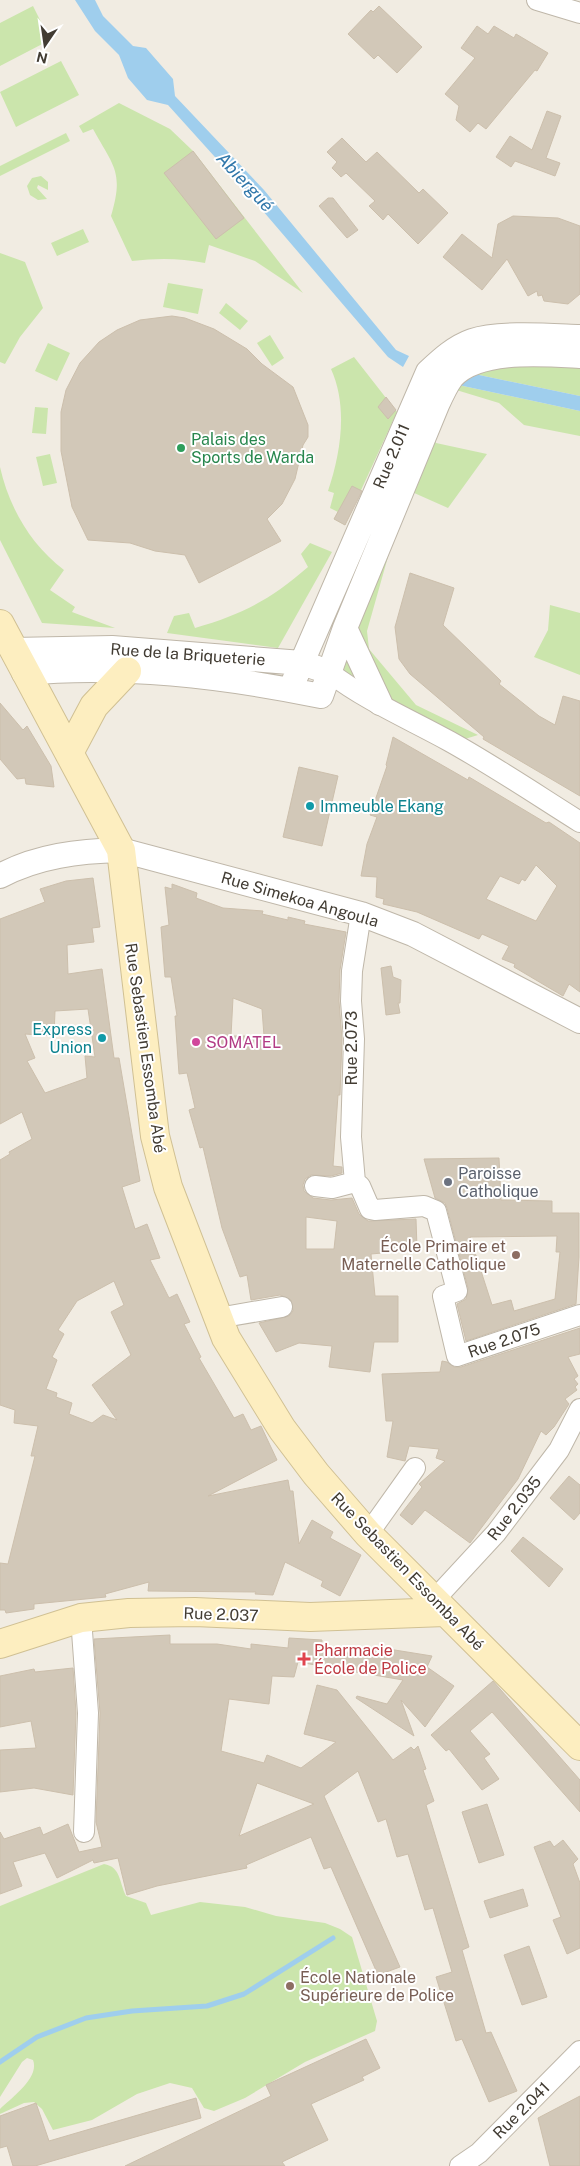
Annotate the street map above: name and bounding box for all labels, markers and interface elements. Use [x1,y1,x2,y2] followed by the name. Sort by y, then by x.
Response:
[20,20,70,70] north arrow
[35,49,49,67] text: N
[213,148,278,216] water label: Abiergué
[369,421,414,492] street label: Rue 2.011
[191,430,314,467] place label: Palais des Sports de Warda
[175,442,187,454] marker: Palais des Sports de Warda
[110,640,266,669] street label: Rue de la Briqueterie
[320,797,444,816] place label: Immeuble Ekang
[304,800,316,812] marker: Immeuble Ekang
[219,868,381,931] street label: Rue Simekoa Angoula
[121,942,170,1154] street label: Rue Sebastien Essomba Abé
[342,1011,361,1085] street label: Rue 2.073
[32,1020,92,1057] place label: Express Union
[96,1032,108,1044] marker: Express Union
[206,1033,281,1052] place label: SOMATEL
[190,1036,202,1048] marker: SOMATEL
[458,1164,539,1201] place label: Paroisse Catholique
[442,1176,454,1188] marker: Paroisse Catholique
[341,1236,506,1274] place label: École Primaire et Maternelle Catholique
[510,1249,522,1261] marker: École Primaire et Maternelle Catholique
[465,1319,543,1362] street label: Rue 2.075
[484,1473,545,1544] street label: Rue 2.035
[327,1488,488,1654] street label: Rue Sebastien Essomba Abé
[183,1604,259,1625] street label: Rue 2.037
[314,1641,427,1678] place label: Pharmacie École de Police
[298,1653,310,1665] marker: Pharmacie École de Police
[300,1967,454,2005] place label: École Nationale Supérieure de Police
[284,1980,296,1992] marker: École Nationale Supérieure de Police
[489,2078,554,2143] street label: Rue 2.041

